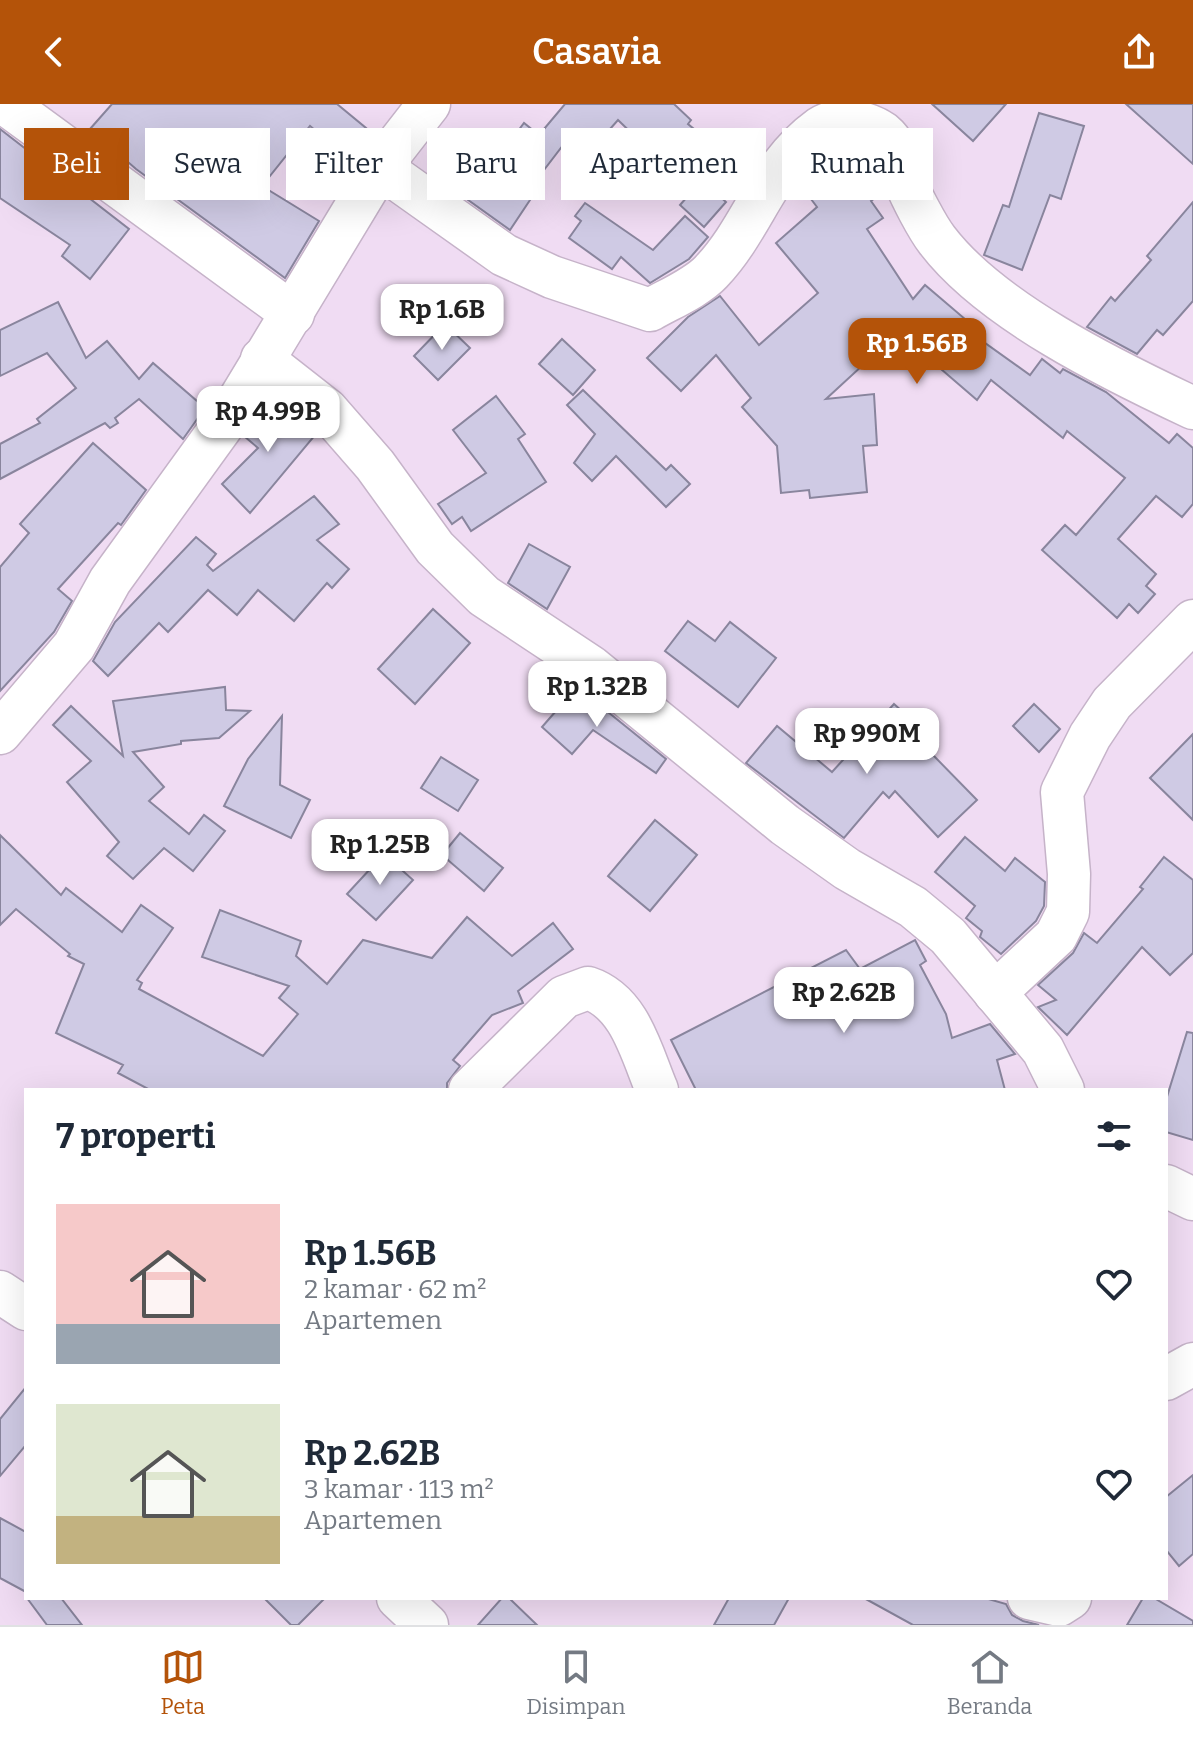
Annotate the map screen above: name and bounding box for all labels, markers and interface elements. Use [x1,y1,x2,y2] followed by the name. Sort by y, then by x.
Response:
[32,30,76,74] icon: back
[532,30,661,74] text: Casavia
[1117,30,1161,74] icon: share
[24,128,129,200] chip: Beli
[145,128,270,200] chip: Sewa
[286,128,411,200] chip: Filter
[427,128,545,200] chip: Baru
[561,128,766,200] chip: Apartemen
[782,128,933,200] chip: Rumah
[368,284,516,352] pin: Rp 1.6B
[399,294,485,325] text: Rp 1.6B
[834,318,1000,386] pin: Rp 1.56B
[866,328,968,359] text: Rp 1.56B
[185,386,351,454] pin: Rp 4.99B
[215,396,321,427] text: Rp 4.99B
[514,661,680,729] pin: Rp 1.32B
[546,671,648,702] text: Rp 1.32B
[793,708,941,776] pin: Rp 990M
[813,718,921,749] text: Rp 990M
[297,819,463,887] pin: Rp 1.25B
[330,829,430,860] text: Rp 1.25B
[761,967,927,1035] pin: Rp 2.62B
[792,977,896,1008] text: Rp 2.62B
[1092,1114,1136,1158] icon: filters
[56,1116,216,1157] text: 7 properti
[304,1233,437,1274] text: Rp 1.56B
[120,1236,216,1332] icon: home
[1092,1262,1136,1306] icon: heart
[304,1274,486,1305] text: 2 kamar · 62 m²
[304,1305,442,1336] text: Apartemen
[304,1433,440,1474] text: Rp 2.62B
[120,1436,216,1532] icon: home
[1092,1462,1136,1506] icon: heart
[304,1474,494,1505] text: 3 kamar · 113 m²
[304,1505,442,1536] text: Apartemen
[161,1645,205,1720] tab: Peta
[526,1645,625,1720] tab: Disimpan
[947,1645,1032,1720] tab: Beranda

